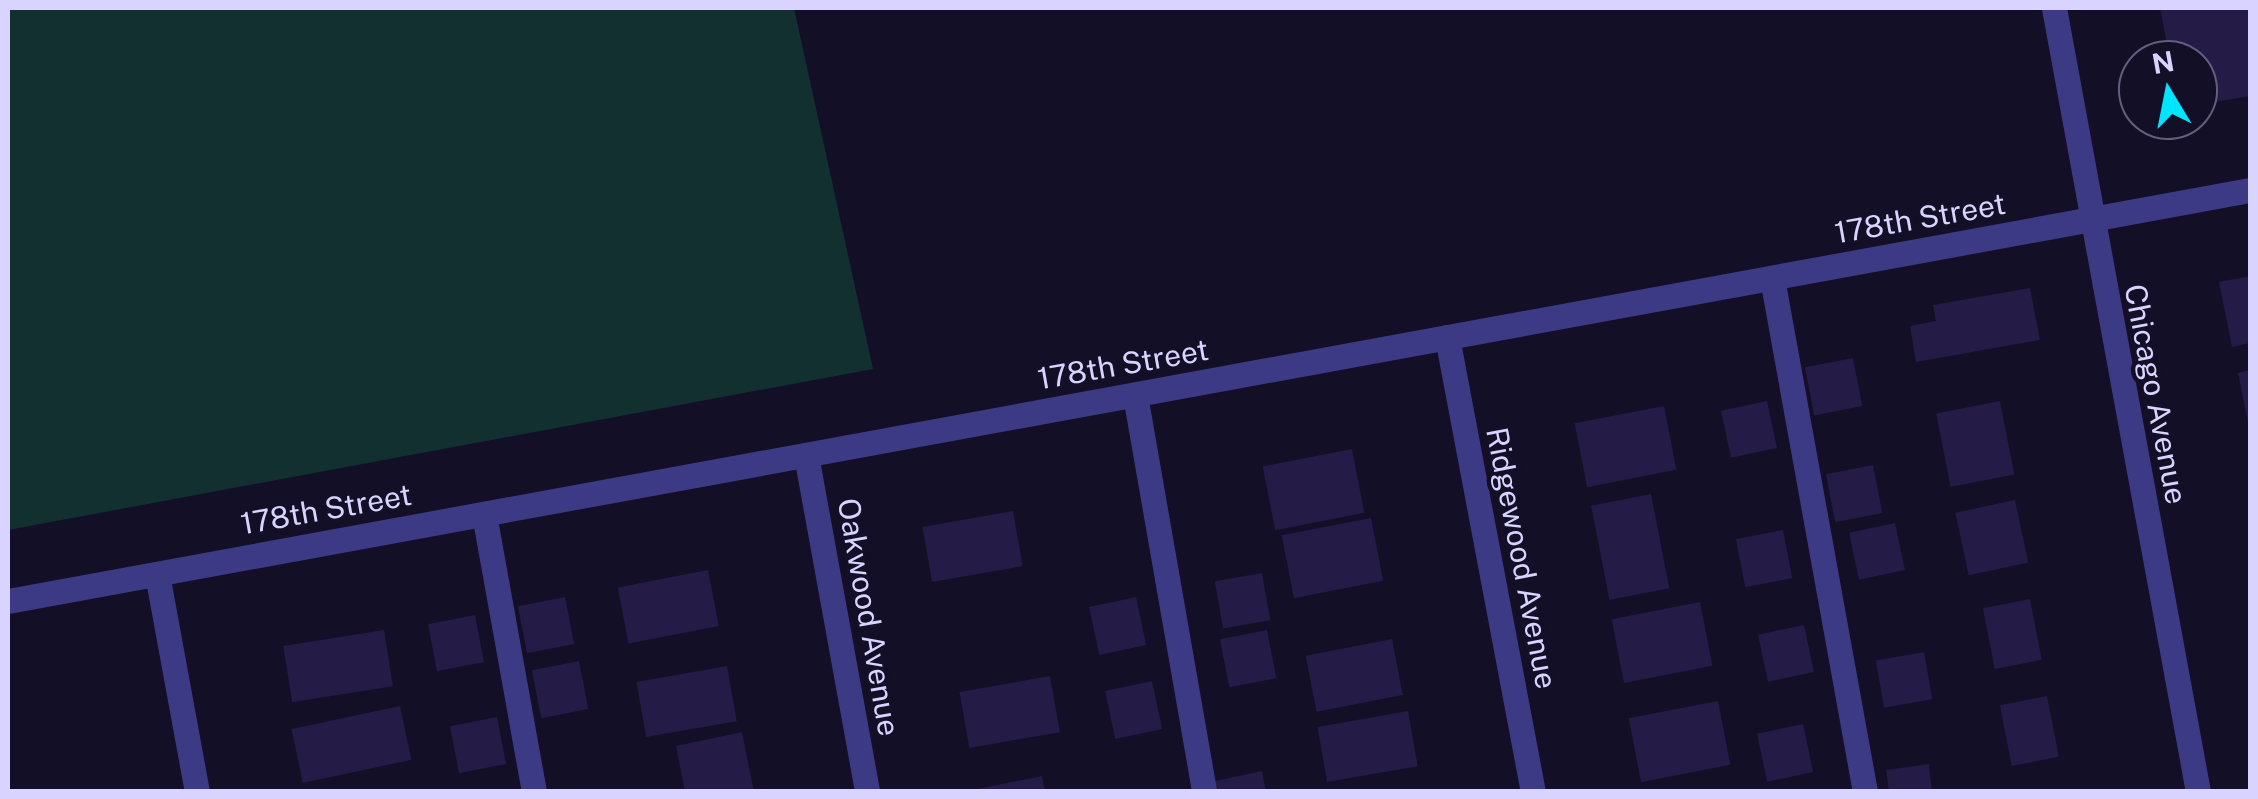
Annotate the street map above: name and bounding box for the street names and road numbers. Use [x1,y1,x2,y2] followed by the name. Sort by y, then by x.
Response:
[1832,185,2008,251] street label: 178th Street
[2117,281,2195,507] street label: Chicago Avenue
[1035,331,1211,397] street label: 178th Street
[1479,424,1565,692] street label: Ridgewood Avenue
[238,476,414,542] street label: 178th Street
[830,495,908,739] street label: Oakwood Avenue

